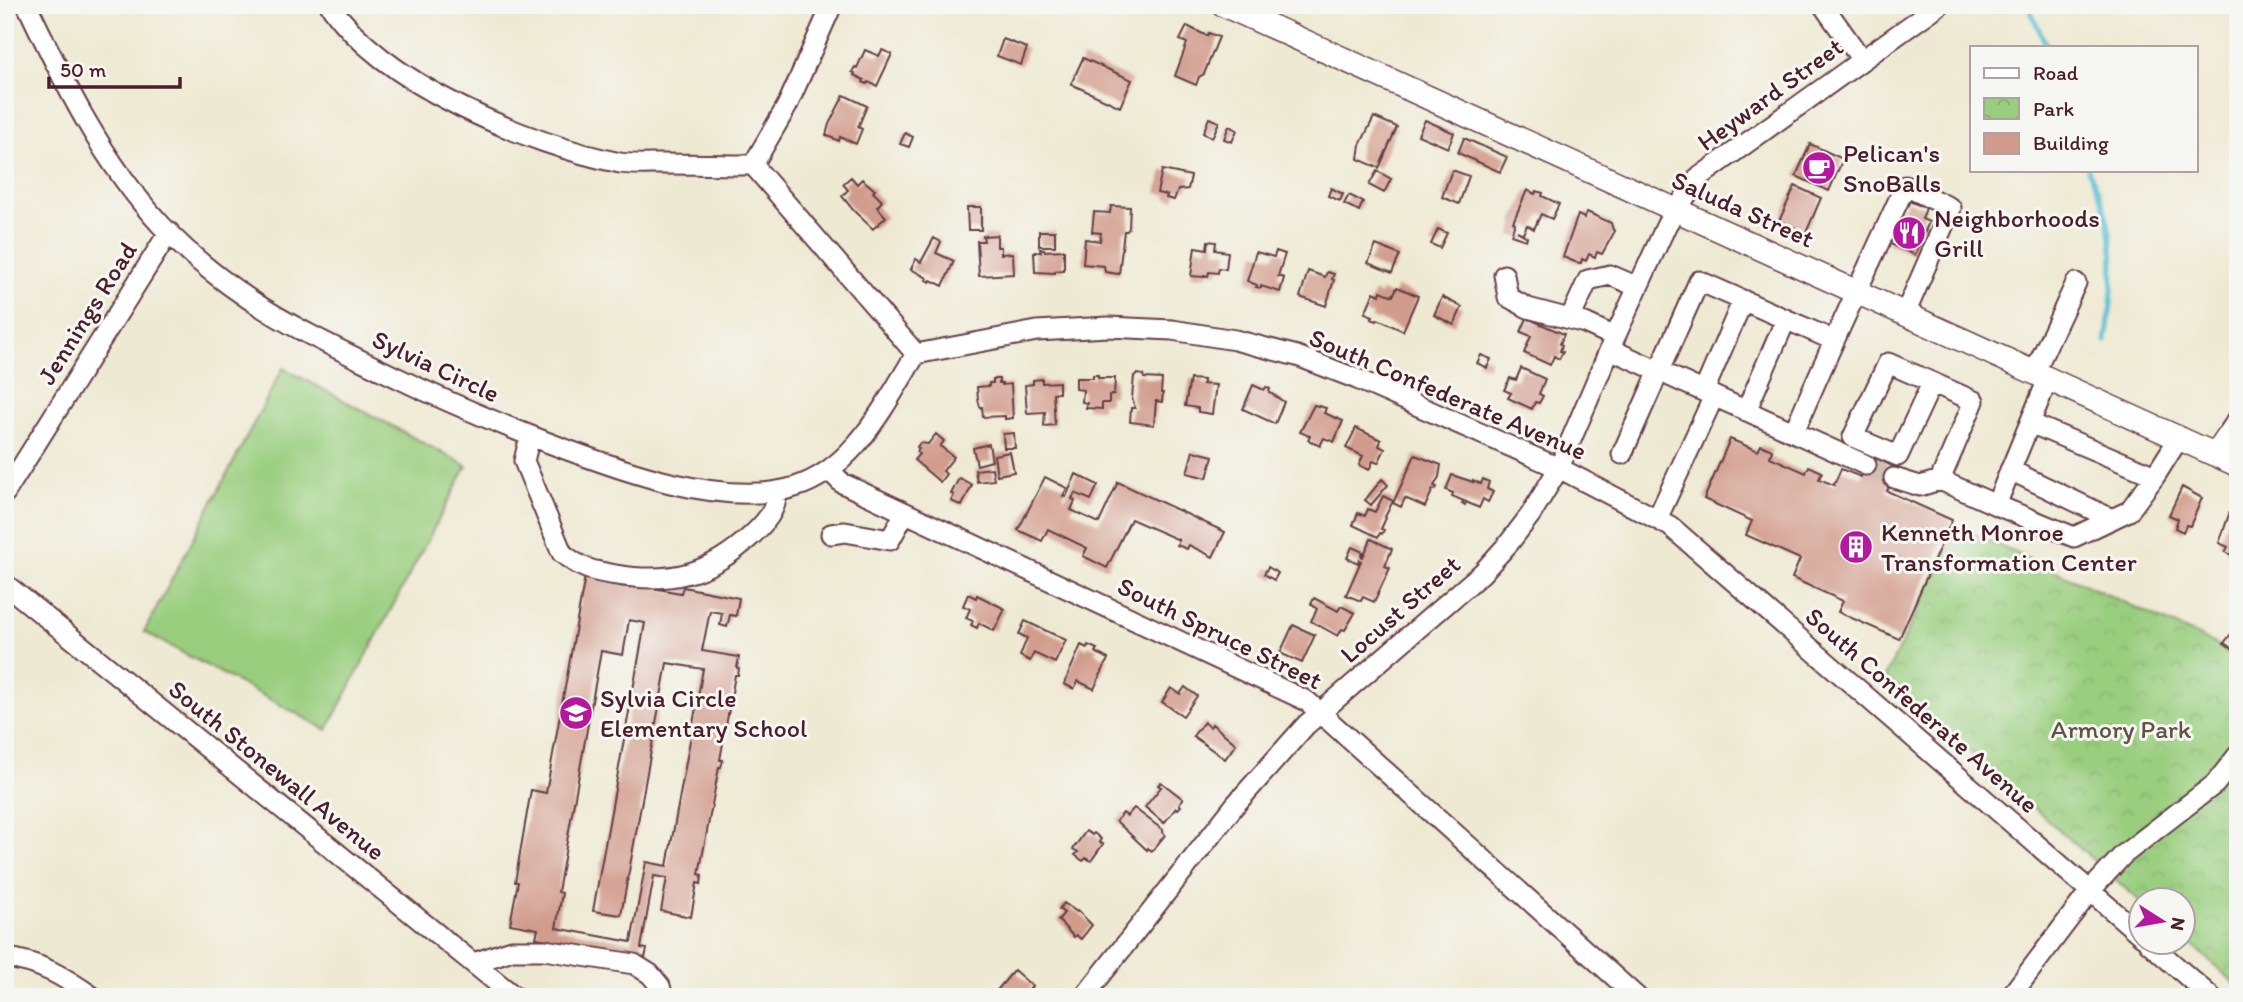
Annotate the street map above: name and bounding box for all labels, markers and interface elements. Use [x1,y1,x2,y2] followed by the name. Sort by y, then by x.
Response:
[1691,30,1849,158] street label: Heyward Street
[49,46,180,90] scale bar
[1970,46,2198,172] legend
[60,57,107,82] text: 50 m
[2033,60,2079,85] text: Road
[2033,96,2075,121] text: Park
[2033,130,2109,155] text: Building
[1843,137,1941,199] place label: Pelican's SnoBalls
[1800,149,1838,187] cafe icon: Pelican's SnoBalls
[1667,163,1819,255] street label: Saluda Street
[1934,202,2100,264] place label: Neighborhoods Grill
[1890,214,1928,252] restaurant icon: Neighborhoods Grill
[30,236,144,390] street label: Jennings Road
[1305,321,1591,467] street label: South Confederate Avenue
[367,323,505,409] street label: Sylvia Circle
[1881,516,2137,578] place label: Kenneth Monroe Transformation Center
[1837,528,1875,566] building icon: Kenneth Monroe Transformation Center
[1333,548,1467,670] street label: Locust Street
[1113,570,1328,696] street label: South Spruce Street
[1799,600,2045,820] street label: South Confederate Avenue
[162,673,392,867] street label: South Stonewall Avenue
[600,682,807,744] place label: Sylvia Circle Elementary School
[557,694,595,732] school or university icon: Sylvia Circle Elementary School
[2051,713,2192,745] park label: Armory Park
[2128,886,2198,956] north arrow
[2166,916,2191,933] text: N

